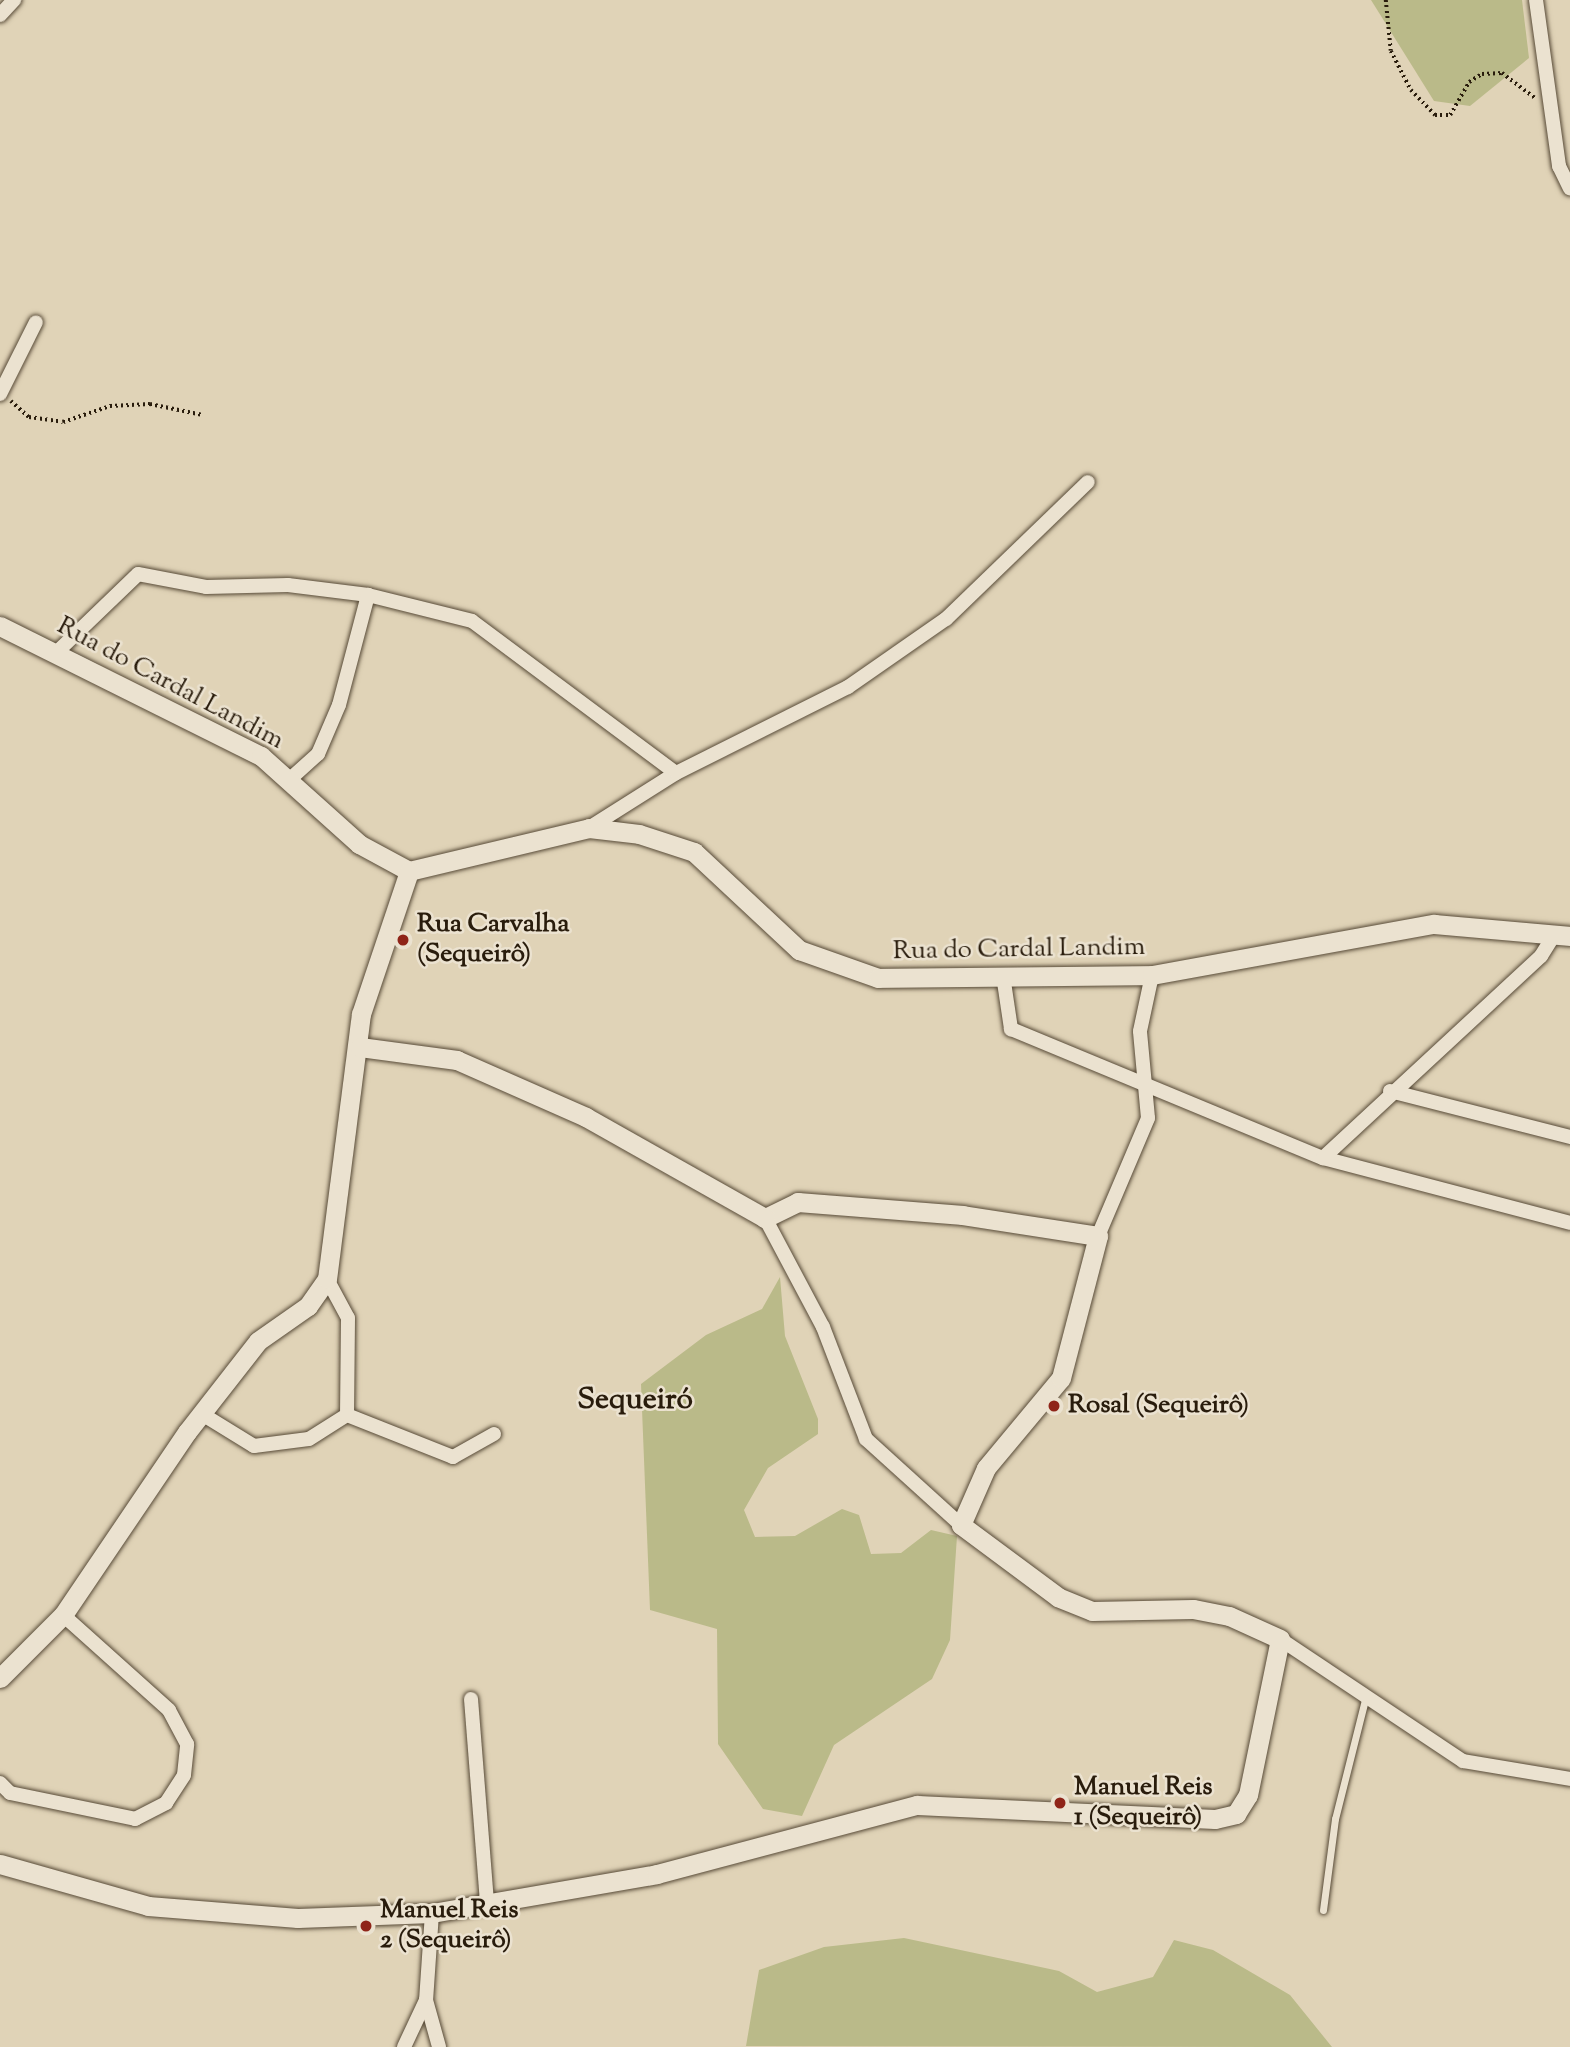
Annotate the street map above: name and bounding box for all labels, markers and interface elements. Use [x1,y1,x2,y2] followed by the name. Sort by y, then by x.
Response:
[51,611,289,757] street label: Rua do Cardal Landim
[417,909,569,970] place label: Rua Carvalha (Sequeirô)
[395,932,411,948] marker: Rua Carvalha (Sequeirô)
[893,932,1145,968] street label: Rua do Cardal Landim
[577,1383,693,1419] district label: Sequeiró
[1068,1390,1249,1422] place label: Rosal (Sequeirô)
[1046,1398,1062,1414] marker: Rosal (Sequeirô)
[1074,1772,1212,1834] place label: Manuel Reis 1 (Sequeirô)
[1052,1795,1068,1811] marker: Manuel Reis 1 (Sequeirô)
[380,1895,518,1956] place label: Manuel Reis 2 (Sequeirô)
[358,1918,374,1934] marker: Manuel Reis 2 (Sequeirô)

